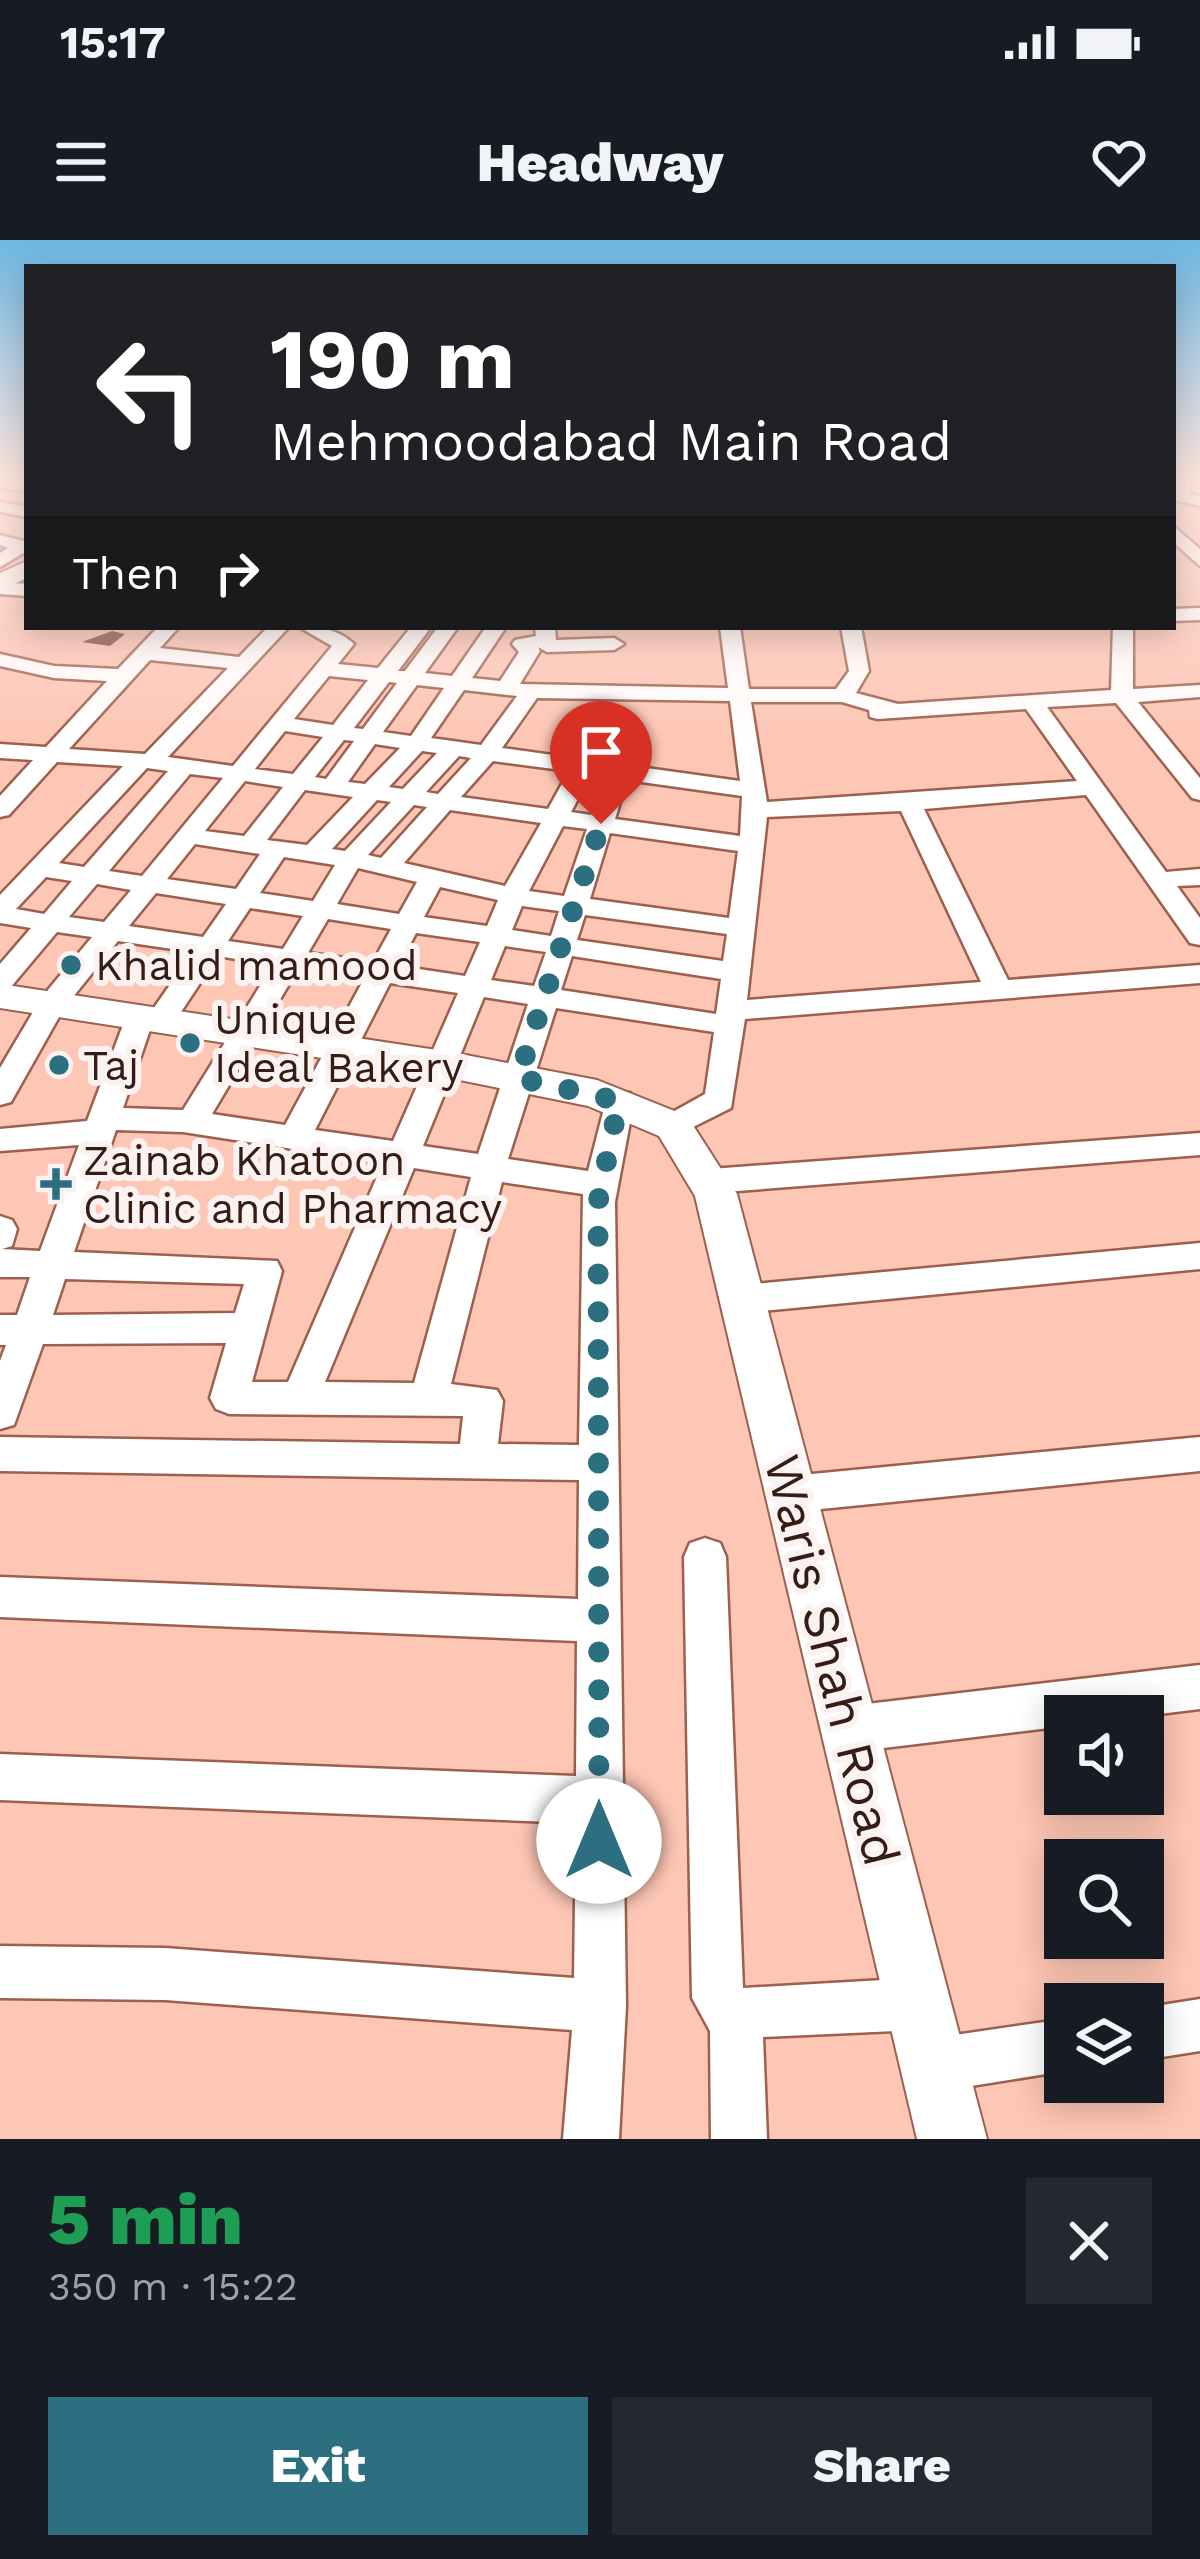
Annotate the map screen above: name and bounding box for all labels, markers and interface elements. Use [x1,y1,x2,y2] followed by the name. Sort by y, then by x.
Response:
[60,16,166,69] text: 15:17
[48,129,114,195] icon: menu
[1086,129,1152,195] icon: heart
[476,131,724,194] text: Headway
[270,310,515,408] text: 190 m
[72,312,228,468] icon: left
[270,410,952,473] text: Mehmoodabad Main Road
[204,540,270,606] icon: right
[72,547,180,600] text: Then
[550,701,652,824] pin
[568,719,634,785] icon: arrive
[95,941,418,990] place label: Khalid mamood
[58,952,84,978] marker: Khalid mamood
[214,995,464,1092] place label: Unique Ideal Bakery
[177,1030,203,1056] marker: Unique Ideal Bakery
[83,1041,139,1090] place label: Taj
[46,1052,72,1078] marker: Taj
[83,1136,502,1233] place label: Zainab Khatoon Clinic and Pharmacy
[40,1168,72,1200] marker: Zainab Khatoon Clinic and Pharmacy
[752,1449,912,1871] street label: Waris Shah Road
[1044,1695,1164,2103] map controls
[1044,1695,1164,1815] button: sound
[536,1778,662,1904] position arrow
[1044,1839,1164,1959] button: search
[1044,1983,1164,2103] button: layers
[48,2177,243,2261] text: 5 min
[1026,2178,1152,2304] button: close
[48,2264,298,2309] text: 350 m · 15:22
[48,2397,588,2535] button: Exit
[612,2397,1152,2535] button: Share

